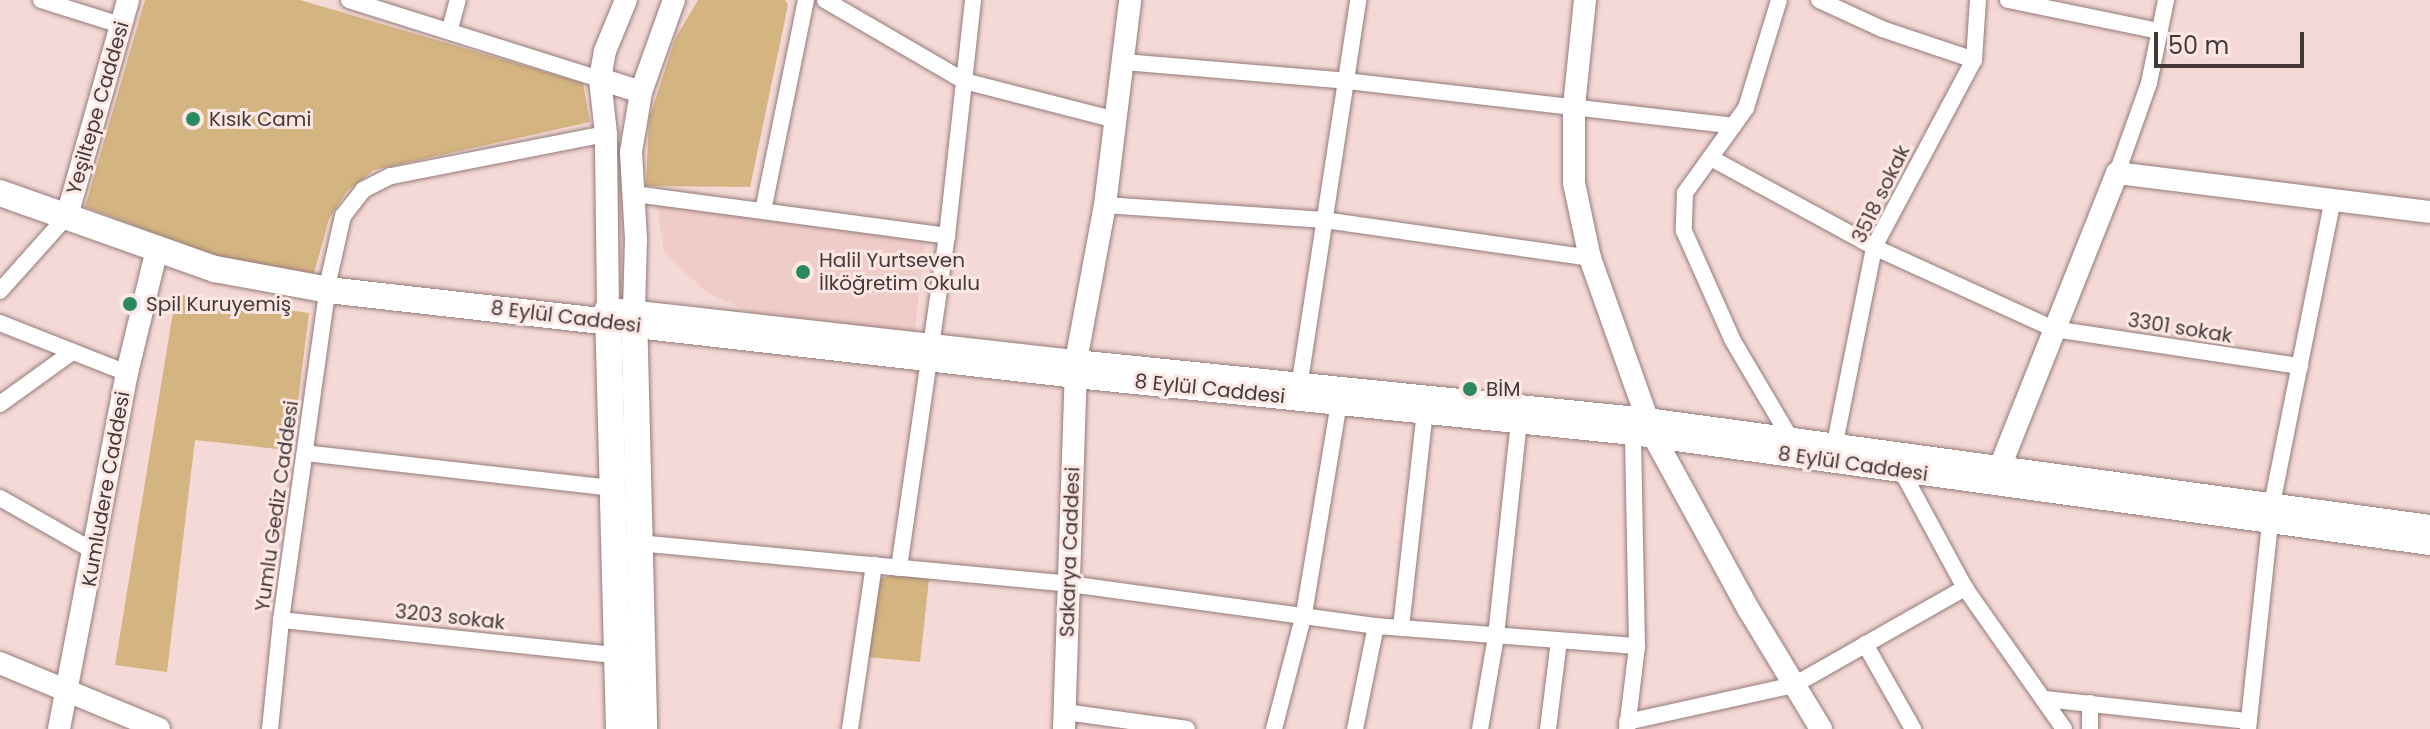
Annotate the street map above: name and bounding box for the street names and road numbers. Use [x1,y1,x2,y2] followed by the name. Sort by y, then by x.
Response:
[62,19,134,197] street label: Yeşiltepe Caddesi
[1847,141,1915,247] street label: 3518 sokak
[489,296,643,338] street label: 8 Eylül Caddesi
[2126,308,2234,348] street label: 3301 sokak
[1134,369,1286,409] street label: 8 Eylül Caddesi
[77,389,135,589] street label: Kumludere Caddesi
[250,399,304,613] street label: Yumlu Gediz Caddesi
[1776,442,1930,486] street label: 8 Eylül Caddesi
[1055,466,1085,638] street label: Sakarya Caddesi
[394,599,506,635] street label: 3203 sokak

